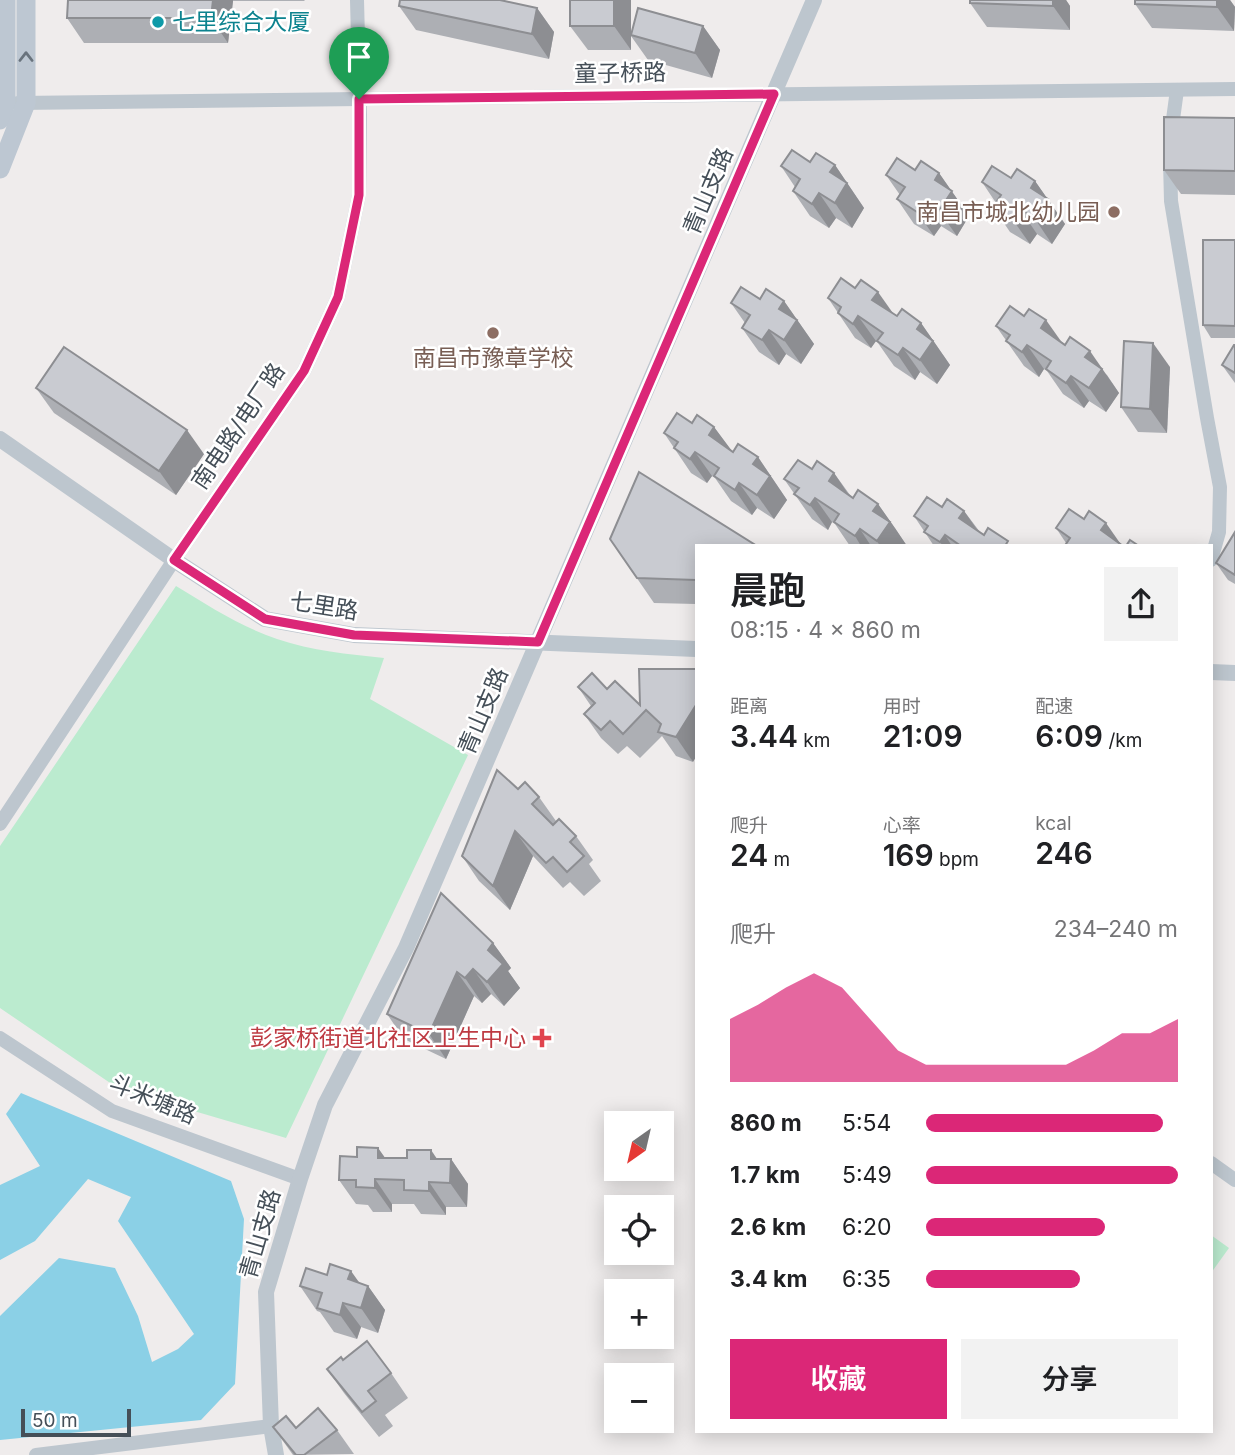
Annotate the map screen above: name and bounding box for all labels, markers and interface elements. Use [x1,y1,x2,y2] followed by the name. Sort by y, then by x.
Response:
[172,8,310,36] place label: 七里综合大厦
[150,14,166,30] marker: 七里综合大厦
[329,27,389,99] pin
[340,38,378,76] icon: arrive
[18,51,34,61] one-way arrow
[574,58,666,88] street label: 童子桥路
[677,143,739,239] street label: 青山支路
[916,198,1100,226] place label: 南昌市城北幼儿园
[1106,204,1122,220] marker: 南昌市城北幼儿园
[485,325,501,341] marker: 南昌市豫章学校
[413,344,574,372] place label: 南昌市豫章学校
[185,358,291,494] street label: 南电路/电厂路
[730,567,806,613] text: 晨跑
[1104,567,1178,641] button: share
[288,587,360,625] street label: 七里路
[730,616,921,644] text: 08:15 · 4 × 860 m
[452,663,514,759] street label: 青山支路
[730,695,768,718] text: 距离
[883,695,921,718] text: 用时
[1035,695,1073,718] text: 配速
[730,718,798,754] text: 3.44
[883,718,963,754] text: 21:09
[1035,718,1103,754] text: 6:09
[798,729,830,752] text: km
[1103,729,1142,752] text: /km
[1035,812,1072,835] text: kcal
[730,814,768,837] text: 爬升
[883,814,921,837] text: 心率
[1035,835,1093,871] text: 246
[730,837,768,873] text: 24
[883,837,934,873] text: 169
[768,848,790,871] text: m
[934,848,979,871] text: bpm
[1054,915,1178,943] text: 234–240 m
[730,920,776,948] text: 爬升
[250,1024,526,1052] place label: 彭家桥街道北社区卫生中心
[532,1028,552,1048] marker: 彭家桥街道北社区卫生中心
[105,1068,201,1130] street label: 斗米塘路
[730,1109,802,1137] text: 860 m
[842,1109,891,1137] text: 5:54
[604,1111,674,1181] north arrow
[604,1111,674,1433] map controls
[730,1161,800,1189] text: 1.7 km
[842,1161,892,1189] text: 5:49
[234,1186,286,1282] street label: 青山支路
[604,1195,674,1265] button: locate
[730,1213,806,1241] text: 2.6 km
[842,1213,891,1241] text: 6:20
[730,1265,807,1293] text: 3.4 km
[842,1265,891,1293] text: 6:35
[604,1279,674,1349] button: +
[730,1339,947,1419] button: 收藏
[961,1339,1178,1419] button: 分享
[604,1363,674,1433] button: −
[21,1406,131,1438] scale bar
[32,1409,78,1432] text: 50 m

